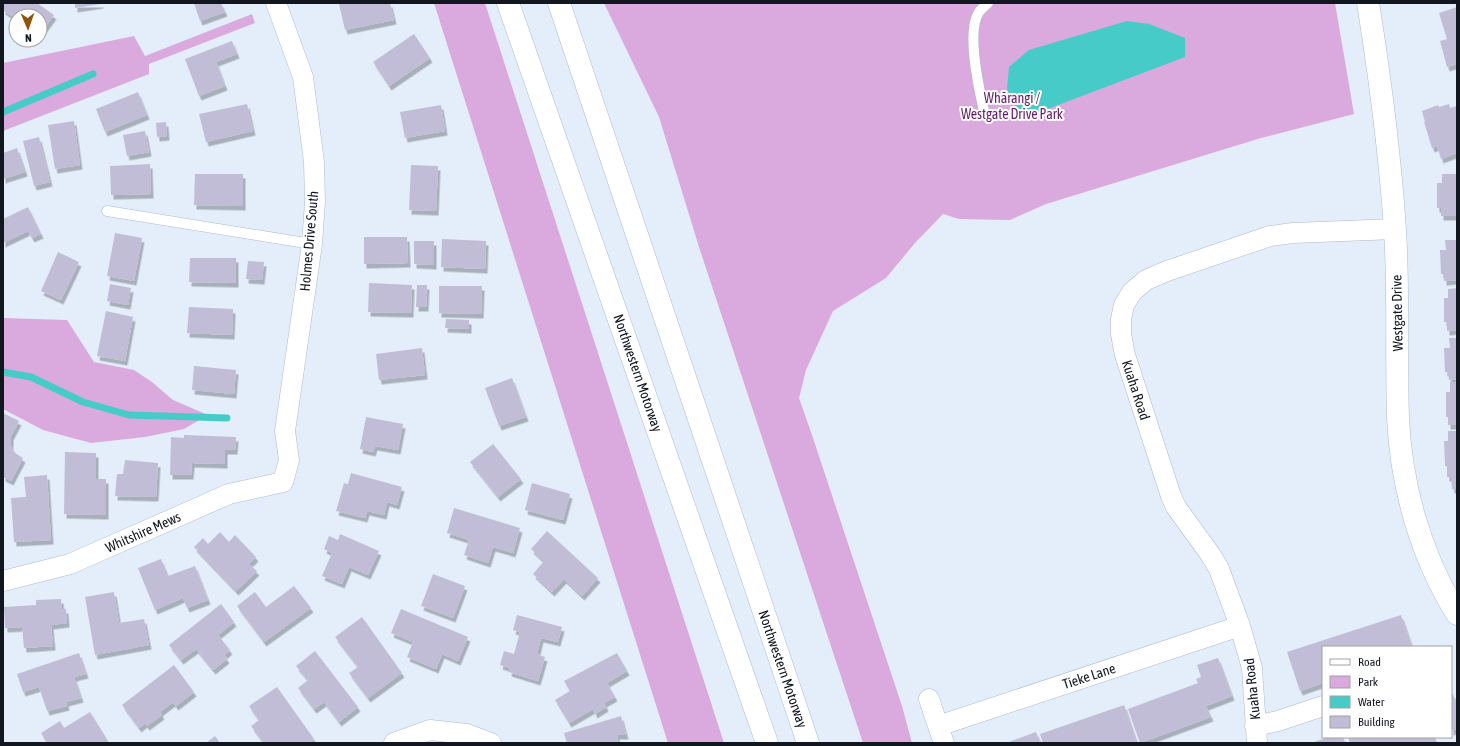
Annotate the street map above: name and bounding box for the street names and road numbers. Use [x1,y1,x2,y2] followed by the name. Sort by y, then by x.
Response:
[297,190,321,292] street label: Holmes Drive South
[1388,275,1406,351] street label: Westgate Drive
[610,312,666,434] street label: Northwestern Motorway
[1119,358,1153,422] street label: Kuaha Road
[103,508,183,556] street label: Whitshire Mews
[755,608,811,730] street label: Northwestern Motorway
[1241,657,1263,721] street label: Kuaha Road
[1061,660,1117,692] street label: Tieke Lane

